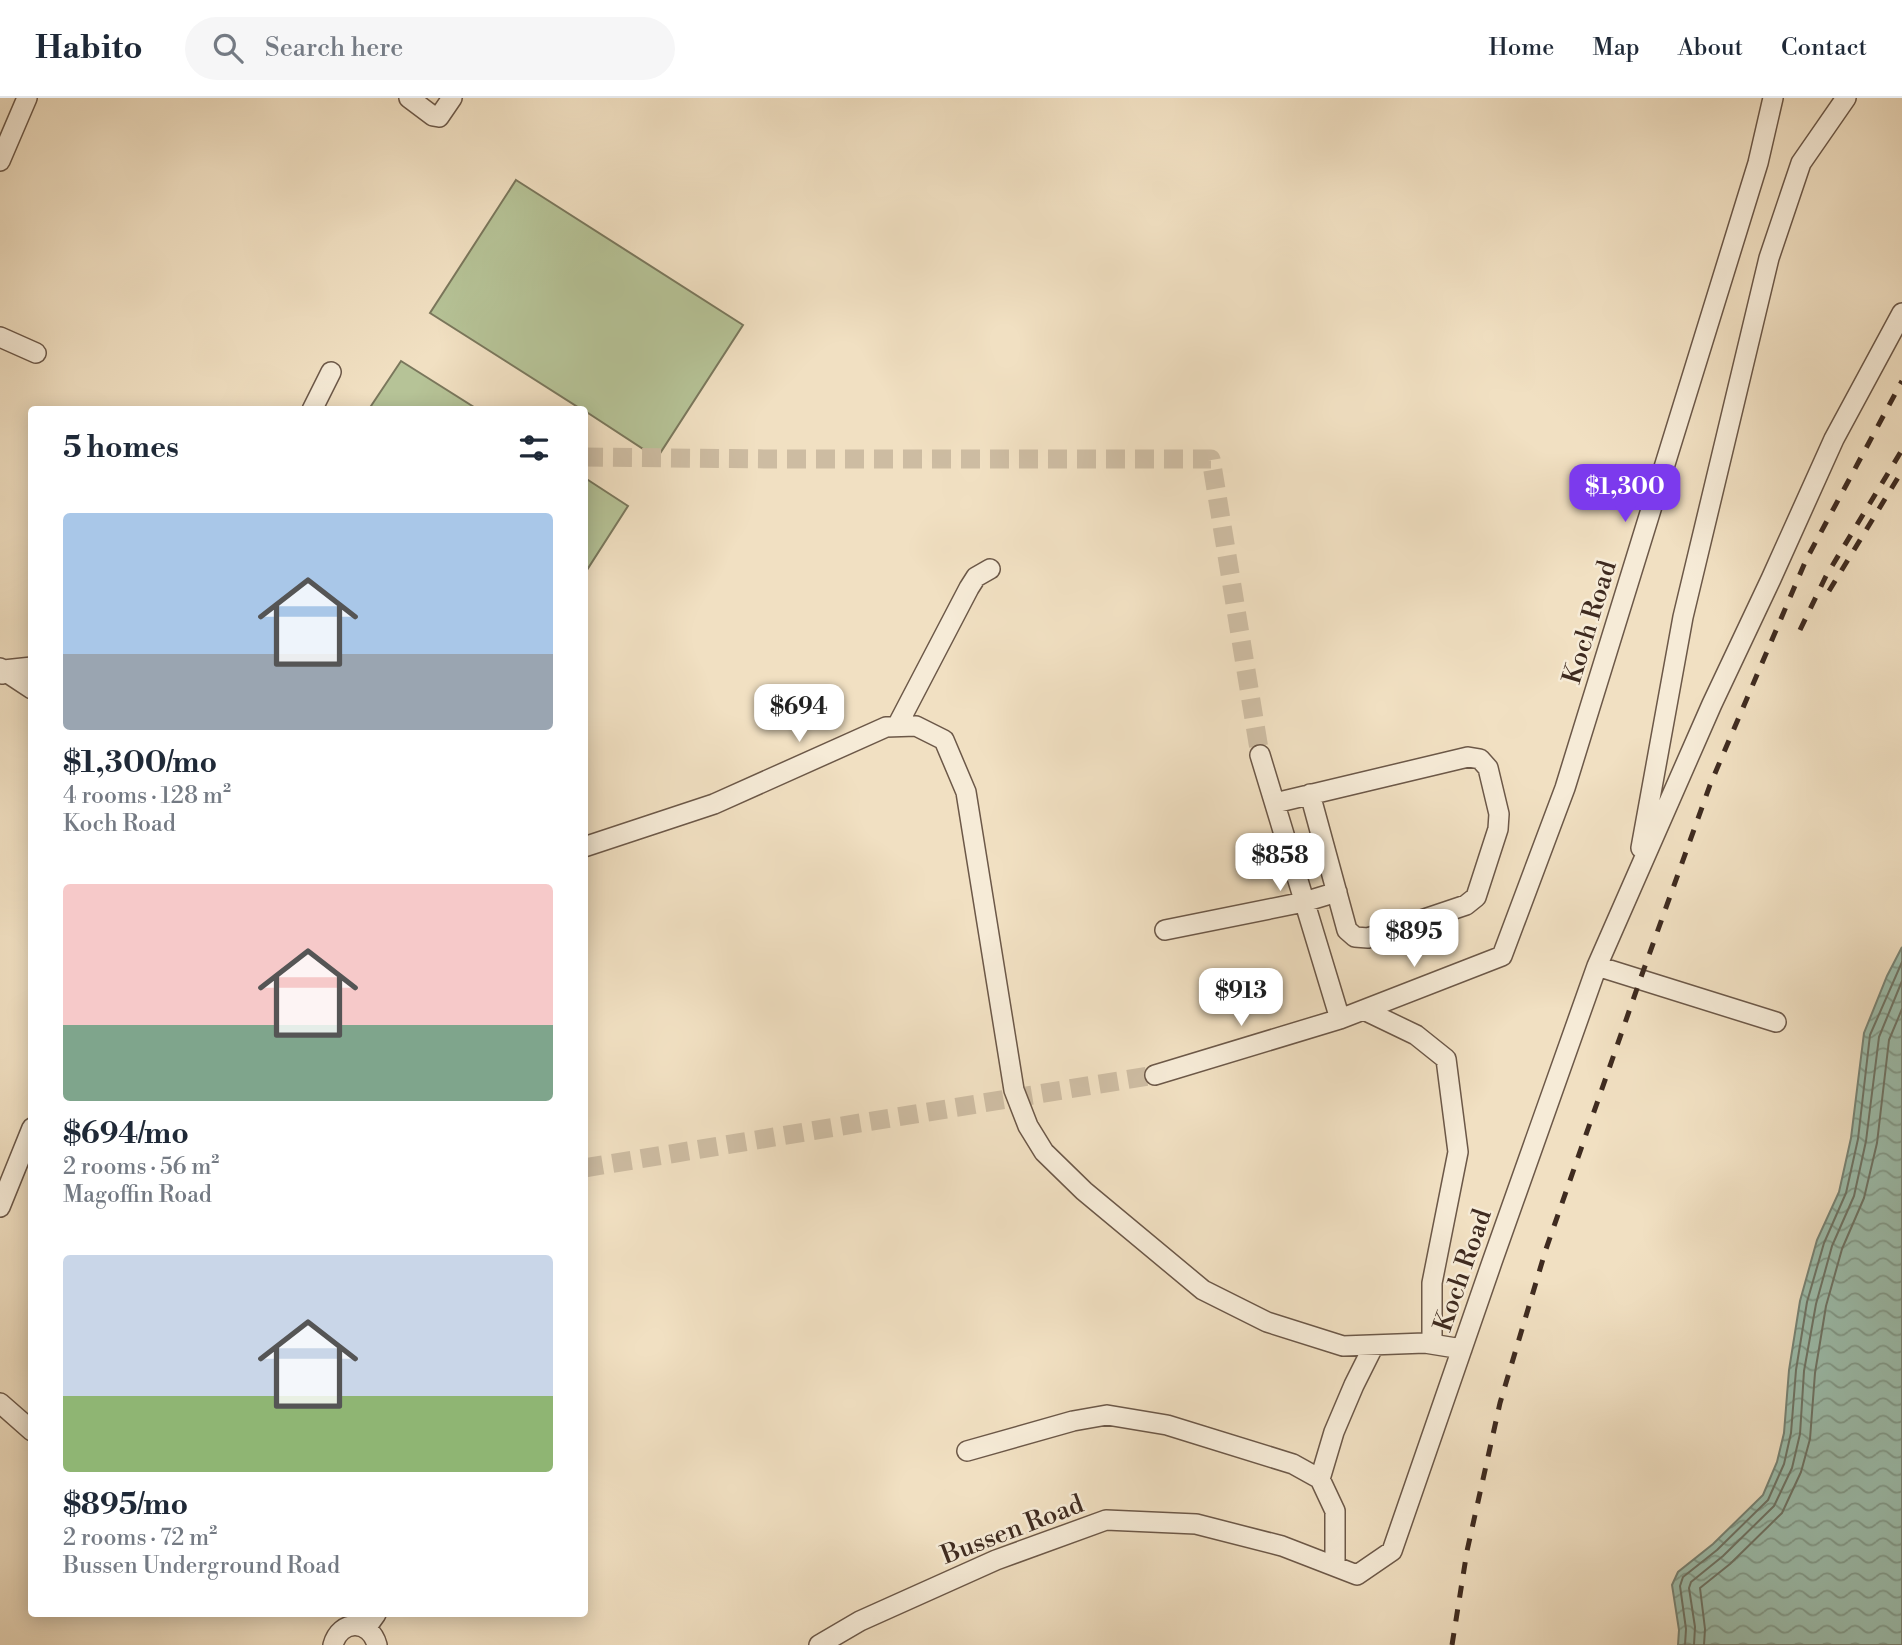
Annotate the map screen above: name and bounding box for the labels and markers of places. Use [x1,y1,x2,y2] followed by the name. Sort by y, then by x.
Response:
[1568,464,1682,524] pin: $1,300
[758,684,840,744] pin: $694
[1239,834,1321,893] pin: $858
[1373,910,1455,969] pin: $895
[1200,968,1282,1028] pin: $913

